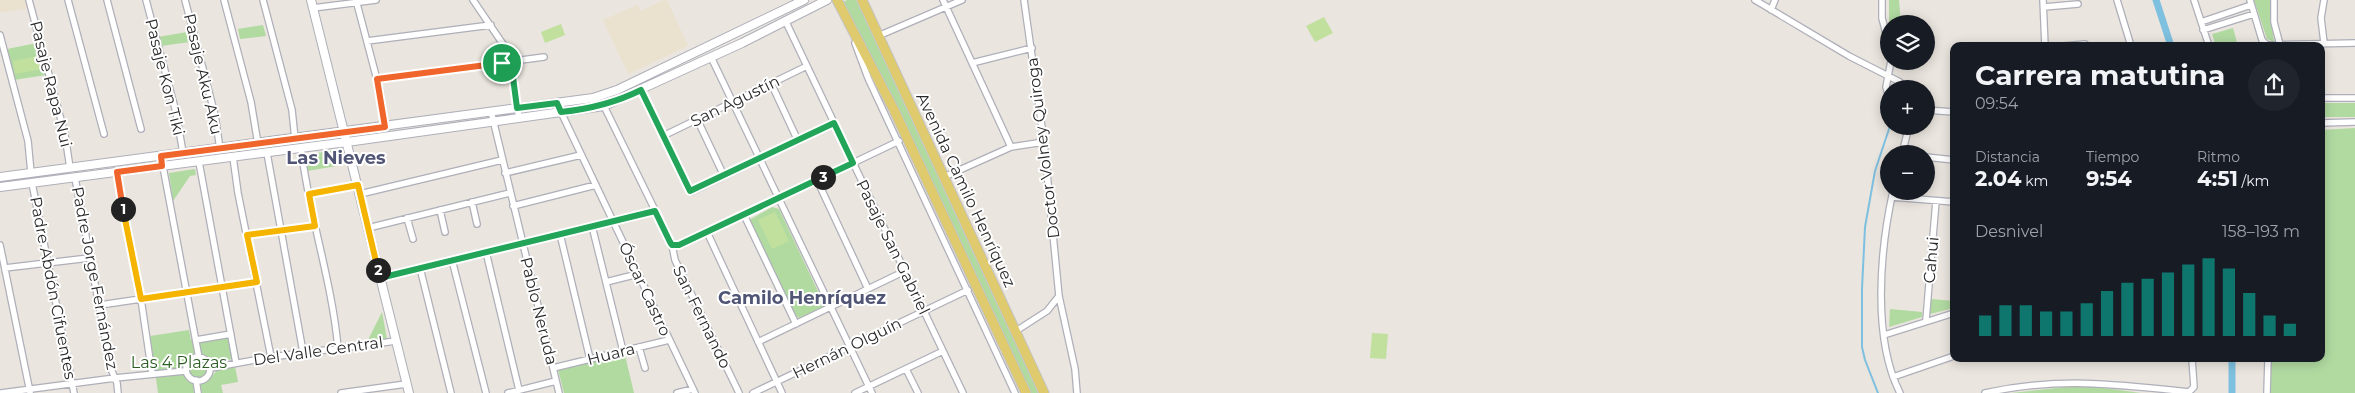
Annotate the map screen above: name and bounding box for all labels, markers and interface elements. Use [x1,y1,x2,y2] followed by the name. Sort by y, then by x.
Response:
[180,12,226,136] street label: Pasaje Aku Aku
[1880,15,1935,200] map controls
[1880,15,1935,70] button: layers
[141,17,189,137] street label: Pasaje Kon Tiki
[26,19,76,149] street label: Pasaje Rapa Nui
[481,42,523,84] pin
[488,49,516,77] icon: arrive
[1022,56,1064,240] street label: Doctor Volney Quiroga
[1975,58,2225,92] text: Carrera matutina
[2248,59,2300,111] button: share
[687,71,783,131] street label: San Agustín
[1880,80,1935,135] button: +
[912,90,1020,290] street label: Avenida Camilo Henríquez
[1975,94,2018,113] text: 09:54
[1880,145,1935,200] button: −
[286,147,386,169] district label: Las Nieves
[1975,148,2040,166] text: Distancia
[2086,148,2139,166] text: Tiempo
[2197,148,2240,166] text: Ritmo
[810,164,836,190] pin: 3
[1975,166,2022,191] text: 2.04
[2086,166,2132,191] text: 9:54
[2197,166,2238,191] text: 4:51
[819,168,828,186] text: 3
[2022,172,2048,190] text: km
[2238,172,2269,190] text: /km
[852,176,934,318] street label: Pasaje San Gabriel
[68,185,122,371] street label: Padre Jorge Fernández
[26,195,80,381] street label: Padre Abdón Cifuentes
[110,196,136,222] pin: 1
[121,200,126,218] text: 1
[1975,222,2043,241] text: Desnivel
[2222,222,2300,241] text: 158–193 m
[1920,236,1942,284] street label: Cahui
[615,239,675,339] street label: Óscar Castro
[516,255,562,367] street label: Pablo Neruda
[366,258,390,282] pin: 2
[374,261,383,279] text: 2
[669,262,735,372] street label: San Fernando
[718,287,886,309] district label: Camilo Henríquez
[789,313,905,383] street label: Hernán Olguín
[252,332,384,370] street label: Del Valle Central
[585,339,637,369] street label: Huara
[131,353,227,372] park label: Las 4 Plazas

